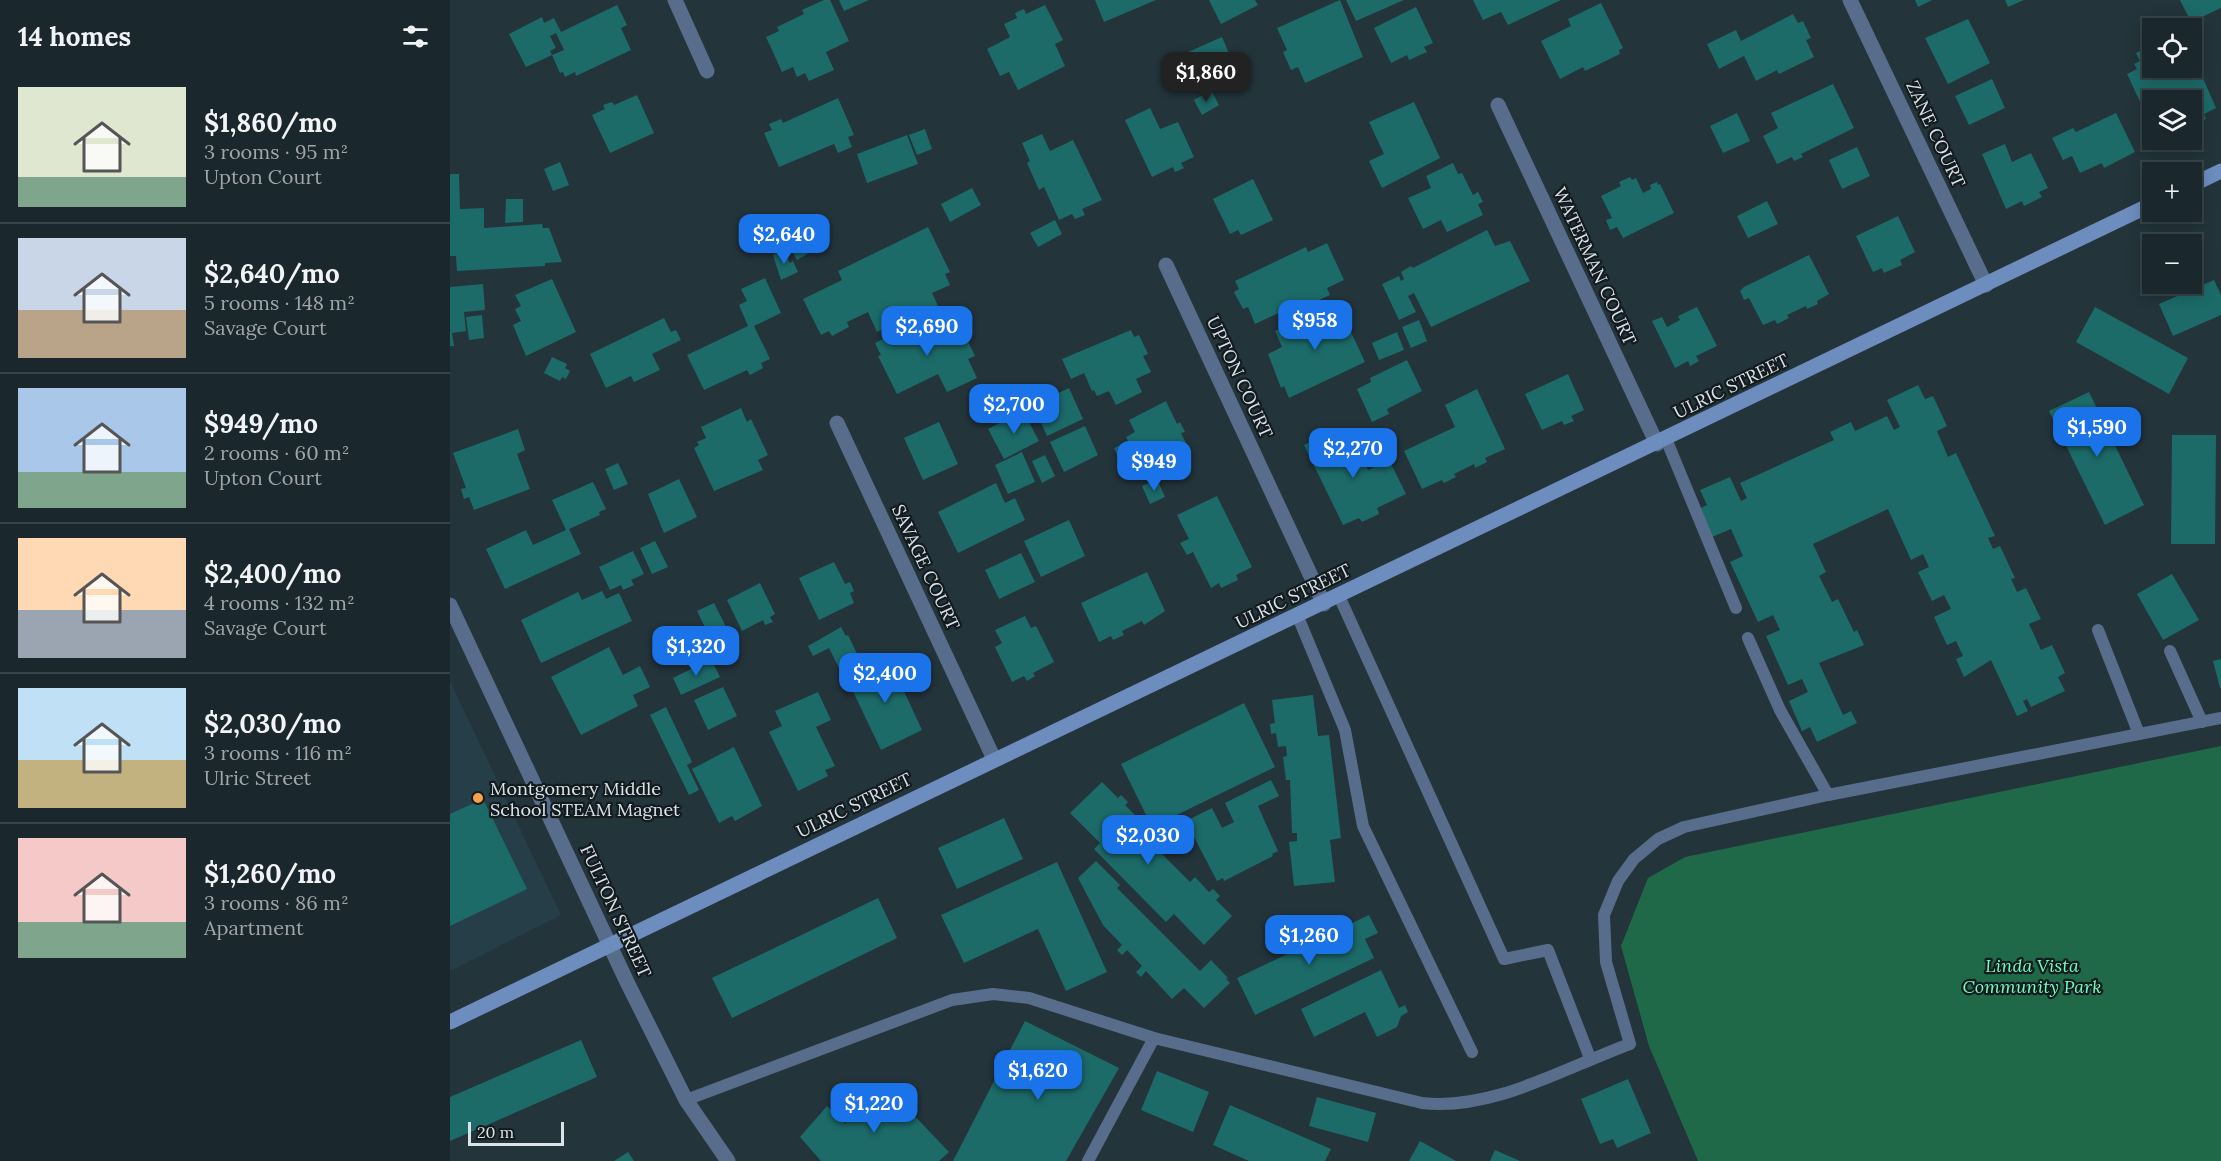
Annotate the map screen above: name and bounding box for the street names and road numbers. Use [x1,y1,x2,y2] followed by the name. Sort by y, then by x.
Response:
[1901,77,1971,191] street label: ZANE COURT
[1548,183,1642,349] street label: WATERMAN COURT
[1202,312,1278,442] street label: UPTON COURT
[1670,348,1793,424] street label: ULRIC STREET
[887,501,965,634] street label: SAVAGE COURT
[1232,558,1355,634] street label: ULRIC STREET
[793,767,916,843] street label: ULRIC STREET
[575,841,657,981] street label: FULTON STREET

